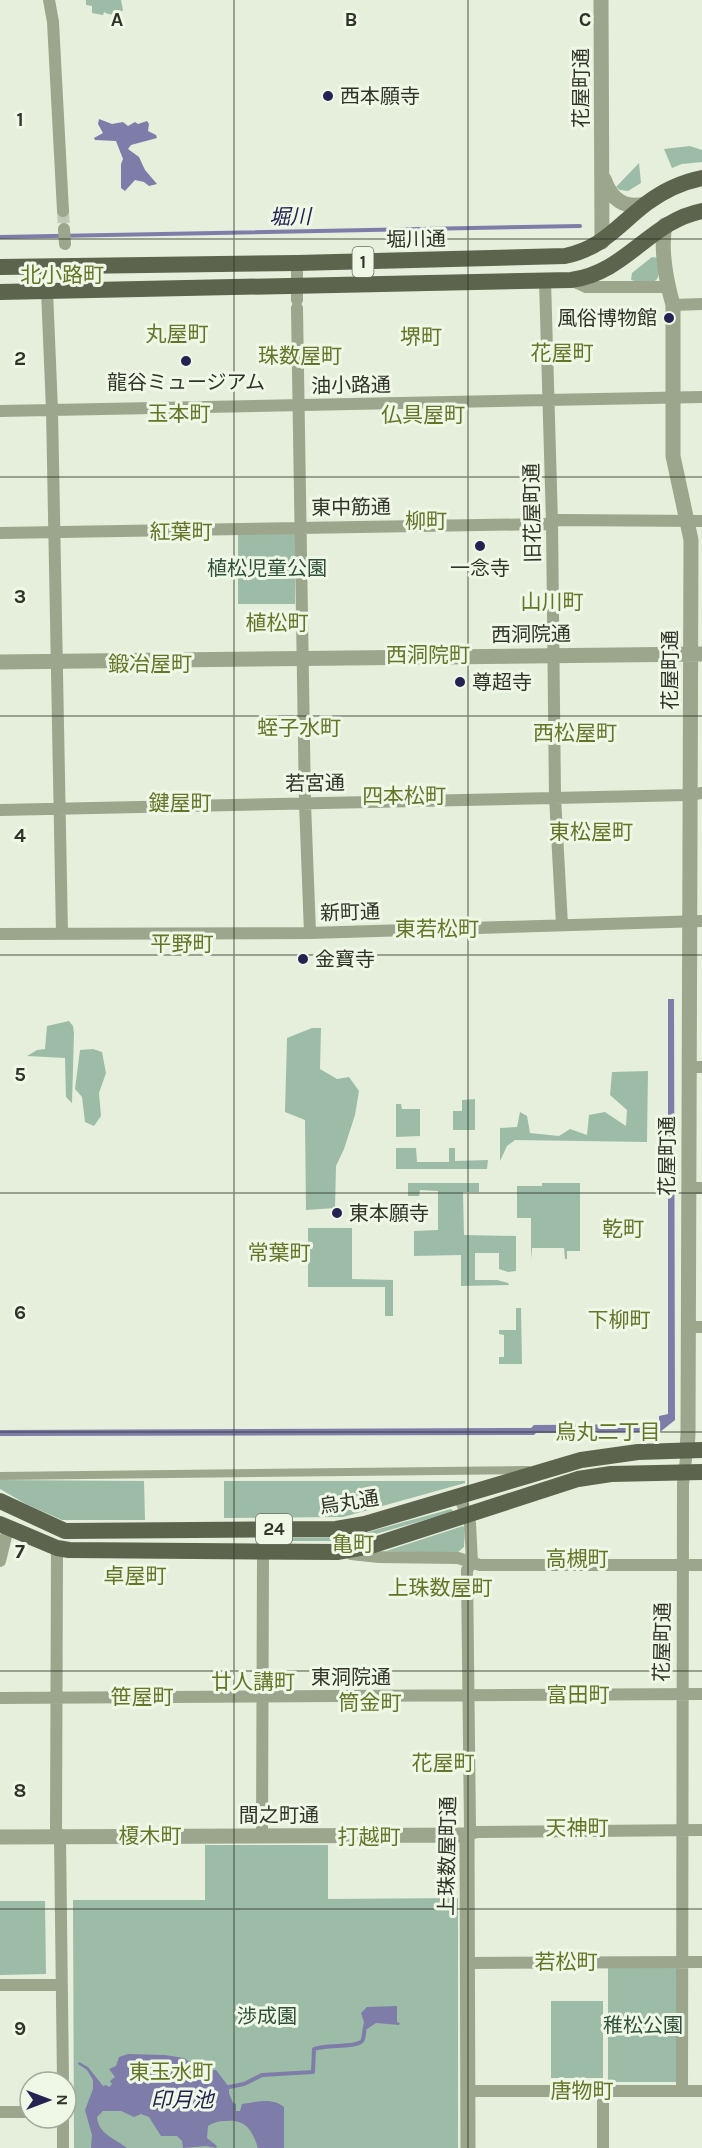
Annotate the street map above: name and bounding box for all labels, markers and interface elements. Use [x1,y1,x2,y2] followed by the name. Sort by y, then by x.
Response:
[111,8,124,31] text: A
[345,8,357,31] text: B
[579,8,591,31] text: C
[570,48,593,128] street label: 花屋町通
[340,85,420,108] place label: 西本願寺
[321,89,335,103] marker: 西本願寺
[16,108,24,131] text: 1
[269,205,313,229] water label: 堀川
[386,227,446,252] street label: 堀川通
[352,247,374,277] road number: 1
[20,263,104,287] district label: 北小路町
[557,307,657,330] place label: 風俗博物館
[662,311,676,325] marker: 風俗博物館
[146,322,209,346] district label: 丸屋町
[400,325,442,349] district label: 堺町
[531,341,594,365] district label: 花屋町
[258,344,342,368] district label: 珠数屋町
[14,347,26,370] text: 2
[179,354,193,368] marker: 龍谷ミュージアム
[107,371,265,394] place label: 龍谷ミュージアム
[311,373,391,398] street label: 油小路通
[148,402,211,426] district label: 玉本町
[381,403,465,427] district label: 仏具屋町
[520,463,545,563] street label: 旧花屋町通
[311,495,391,520] street label: 東中筋通
[405,509,447,533] district label: 柳町
[150,520,213,544] district label: 紅葉町
[473,539,487,553] marker: 一念寺
[207,557,327,580] park label: 植松児童公園
[450,557,510,580] place label: 一念寺
[14,585,26,608] text: 3
[521,590,584,614] district label: 山川町
[246,611,309,635] district label: 植松町
[491,622,571,647] street label: 西洞院通
[659,630,682,710] street label: 花屋町通
[386,643,470,667] district label: 西洞院町
[108,652,192,676] district label: 鍛冶屋町
[472,671,532,694] place label: 尊超寺
[453,675,467,689] marker: 尊超寺
[257,716,341,740] district label: 蛭子水町
[533,721,617,745] district label: 西松屋町
[285,771,345,796] street label: 若宮通
[362,784,446,808] district label: 四本松町
[149,791,212,815] district label: 鍵屋町
[549,820,633,844] district label: 東松屋町
[14,824,26,847] text: 4
[320,900,380,925] street label: 新町通
[395,917,479,941] district label: 東若松町
[151,932,214,956] district label: 平野町
[315,948,375,971] place label: 金寶寺
[296,952,310,966] marker: 金寶寺
[14,1063,26,1086] text: 5
[656,1116,679,1196] street label: 花屋町通
[349,1202,429,1225] place label: 東本願寺
[330,1206,344,1220] marker: 東本願寺
[602,1217,644,1241] district label: 乾町
[248,1241,311,1265] district label: 常葉町
[14,1301,26,1324] text: 6
[588,1308,651,1332] district label: 下柳町
[556,1420,661,1444] district label: 烏丸二丁目
[318,1486,381,1519] street label: 烏丸通
[256,1514,292,1544] road number: 24
[332,1532,374,1556] district label: 亀町
[15,1540,25,1563] text: 7
[546,1547,609,1571] district label: 高槻町
[104,1564,167,1588] district label: 卓屋町
[388,1576,493,1600] district label: 上珠数屋町
[650,1602,675,1682] street label: 花屋町通
[311,1666,391,1689] street label: 東洞院通
[211,1670,295,1694] district label: 廿人講町
[547,1683,610,1707] district label: 富田町
[111,1685,174,1709] district label: 笹屋町
[339,1691,402,1715] district label: 筒金町
[412,1751,475,1775] district label: 花屋町
[14,1779,26,1802] text: 8
[435,1796,460,1916] street label: 上珠数屋町通
[239,1804,319,1827] street label: 間之町通
[546,1816,609,1840] district label: 天神町
[119,1824,182,1848] district label: 榎木町
[338,1825,401,1849] district label: 打越町
[535,1950,598,1974] district label: 若松町
[237,2005,297,2028] park label: 渉成園
[603,2014,683,2037] park label: 稚松公園
[14,2017,26,2040] text: 9
[129,2060,213,2084] district label: 東玉水町
[18,2070,78,2130] north arrow
[551,2079,614,2103] district label: 唐物町
[151,2088,215,2112] water label: 印月池
[53,2094,72,2106] text: N

